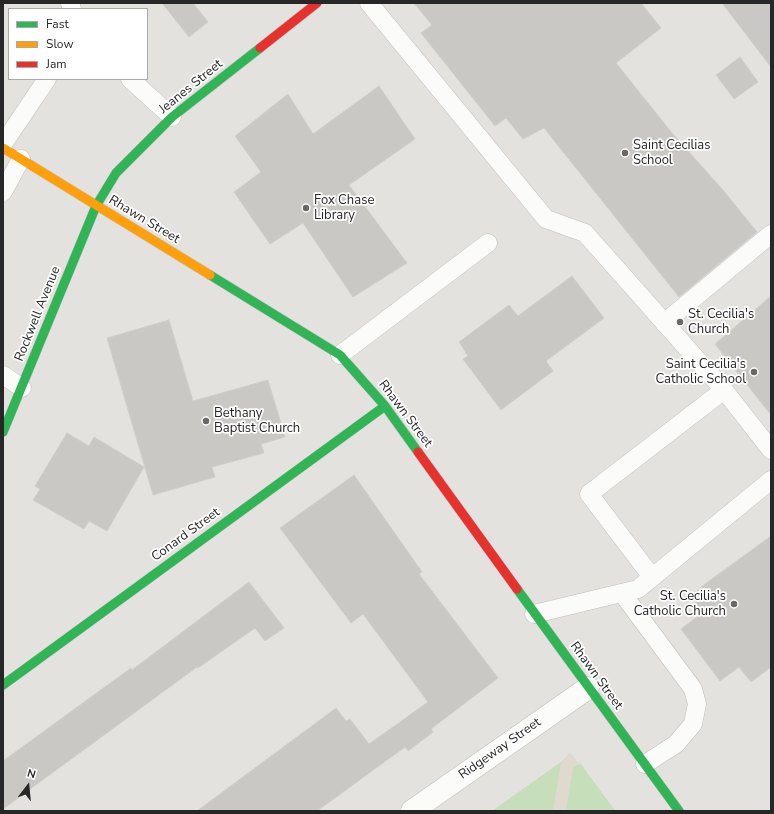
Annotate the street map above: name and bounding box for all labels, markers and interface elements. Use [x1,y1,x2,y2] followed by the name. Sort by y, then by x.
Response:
[8,8,148,80] legend
[46,16,69,32] text: Fast
[46,36,74,52] text: Slow
[46,56,67,72] text: Jam
[156,57,226,117] street label: Jeanes Street
[633,138,710,169] place label: Saint Cecilias School
[620,148,630,158] marker: Saint Cecilias School
[106,193,182,247] street label: Rhawn Street
[314,193,374,224] place label: Fox Chase Library
[301,203,311,213] marker: Fox Chase Library
[12,264,64,364] street label: Rockwell Avenue
[688,307,754,338] place label: St. Cecilia's Church
[675,317,685,327] marker: St. Cecilia's Church
[655,357,746,388] place label: Saint Cecilia's Catholic School
[749,367,759,377] marker: Saint Cecilia's Catholic School
[375,377,435,451] street label: Rhawn Street
[214,406,300,437] place label: Bethany Baptist Church
[201,416,211,426] marker: Bethany Baptist Church
[149,505,223,565] street label: Conard Street
[634,589,726,620] place label: St. Cecilia's Catholic Church
[729,599,739,609] marker: St. Cecilia's Catholic Church
[566,639,626,713] street label: Rhawn Street
[456,715,544,783] street label: Ridgeway Street
[8,766,48,806] north arrow
[25,766,37,782] text: N

